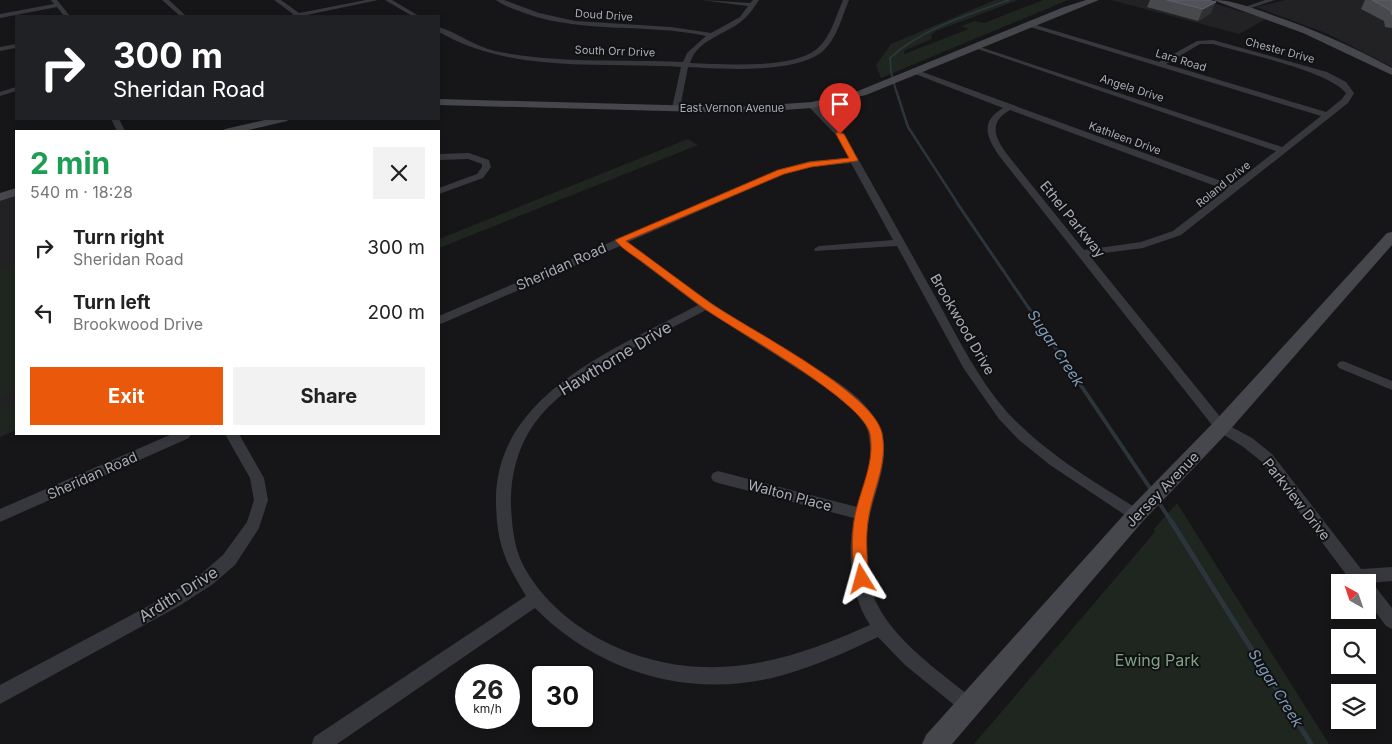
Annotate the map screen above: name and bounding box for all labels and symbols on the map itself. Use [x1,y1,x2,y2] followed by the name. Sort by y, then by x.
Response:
[574,6,634,24] street label: Doud Drive
[1244,34,1316,66] street label: Chester Drive
[574,43,656,59] street label: South Orr Drive
[1154,46,1208,74] street label: Lara Road
[1098,71,1166,105] street label: Angela Drive
[819,83,861,134] pin
[680,101,784,115] street label: East Vernon Avenue
[1087,118,1163,158] street label: Kathleen Drive
[1193,158,1253,210] street label: Roland Drive
[1037,177,1109,261] street label: Ethel Parkway
[513,239,609,293] street label: Sheridan Road
[927,270,999,378] street label: Brookwood Drive
[1023,306,1089,391] water label: Sugar Creek
[555,317,675,399] street label: Hawthorne Drive
[44,448,140,502] street label: Sheridan Road
[1122,448,1202,530] street label: Jersey Avenue
[1260,455,1334,543] street label: Parkview Drive
[746,476,834,514] street label: Walton Place
[835,552,887,604] position arrow
[135,562,221,626] street label: Ardith Drive
[1331,574,1376,619] north arrow
[1244,645,1308,731] water label: Sugar Creek
[1115,650,1200,670] park label: Ewing Park
[530,664,595,729] speed limit sign: 30

